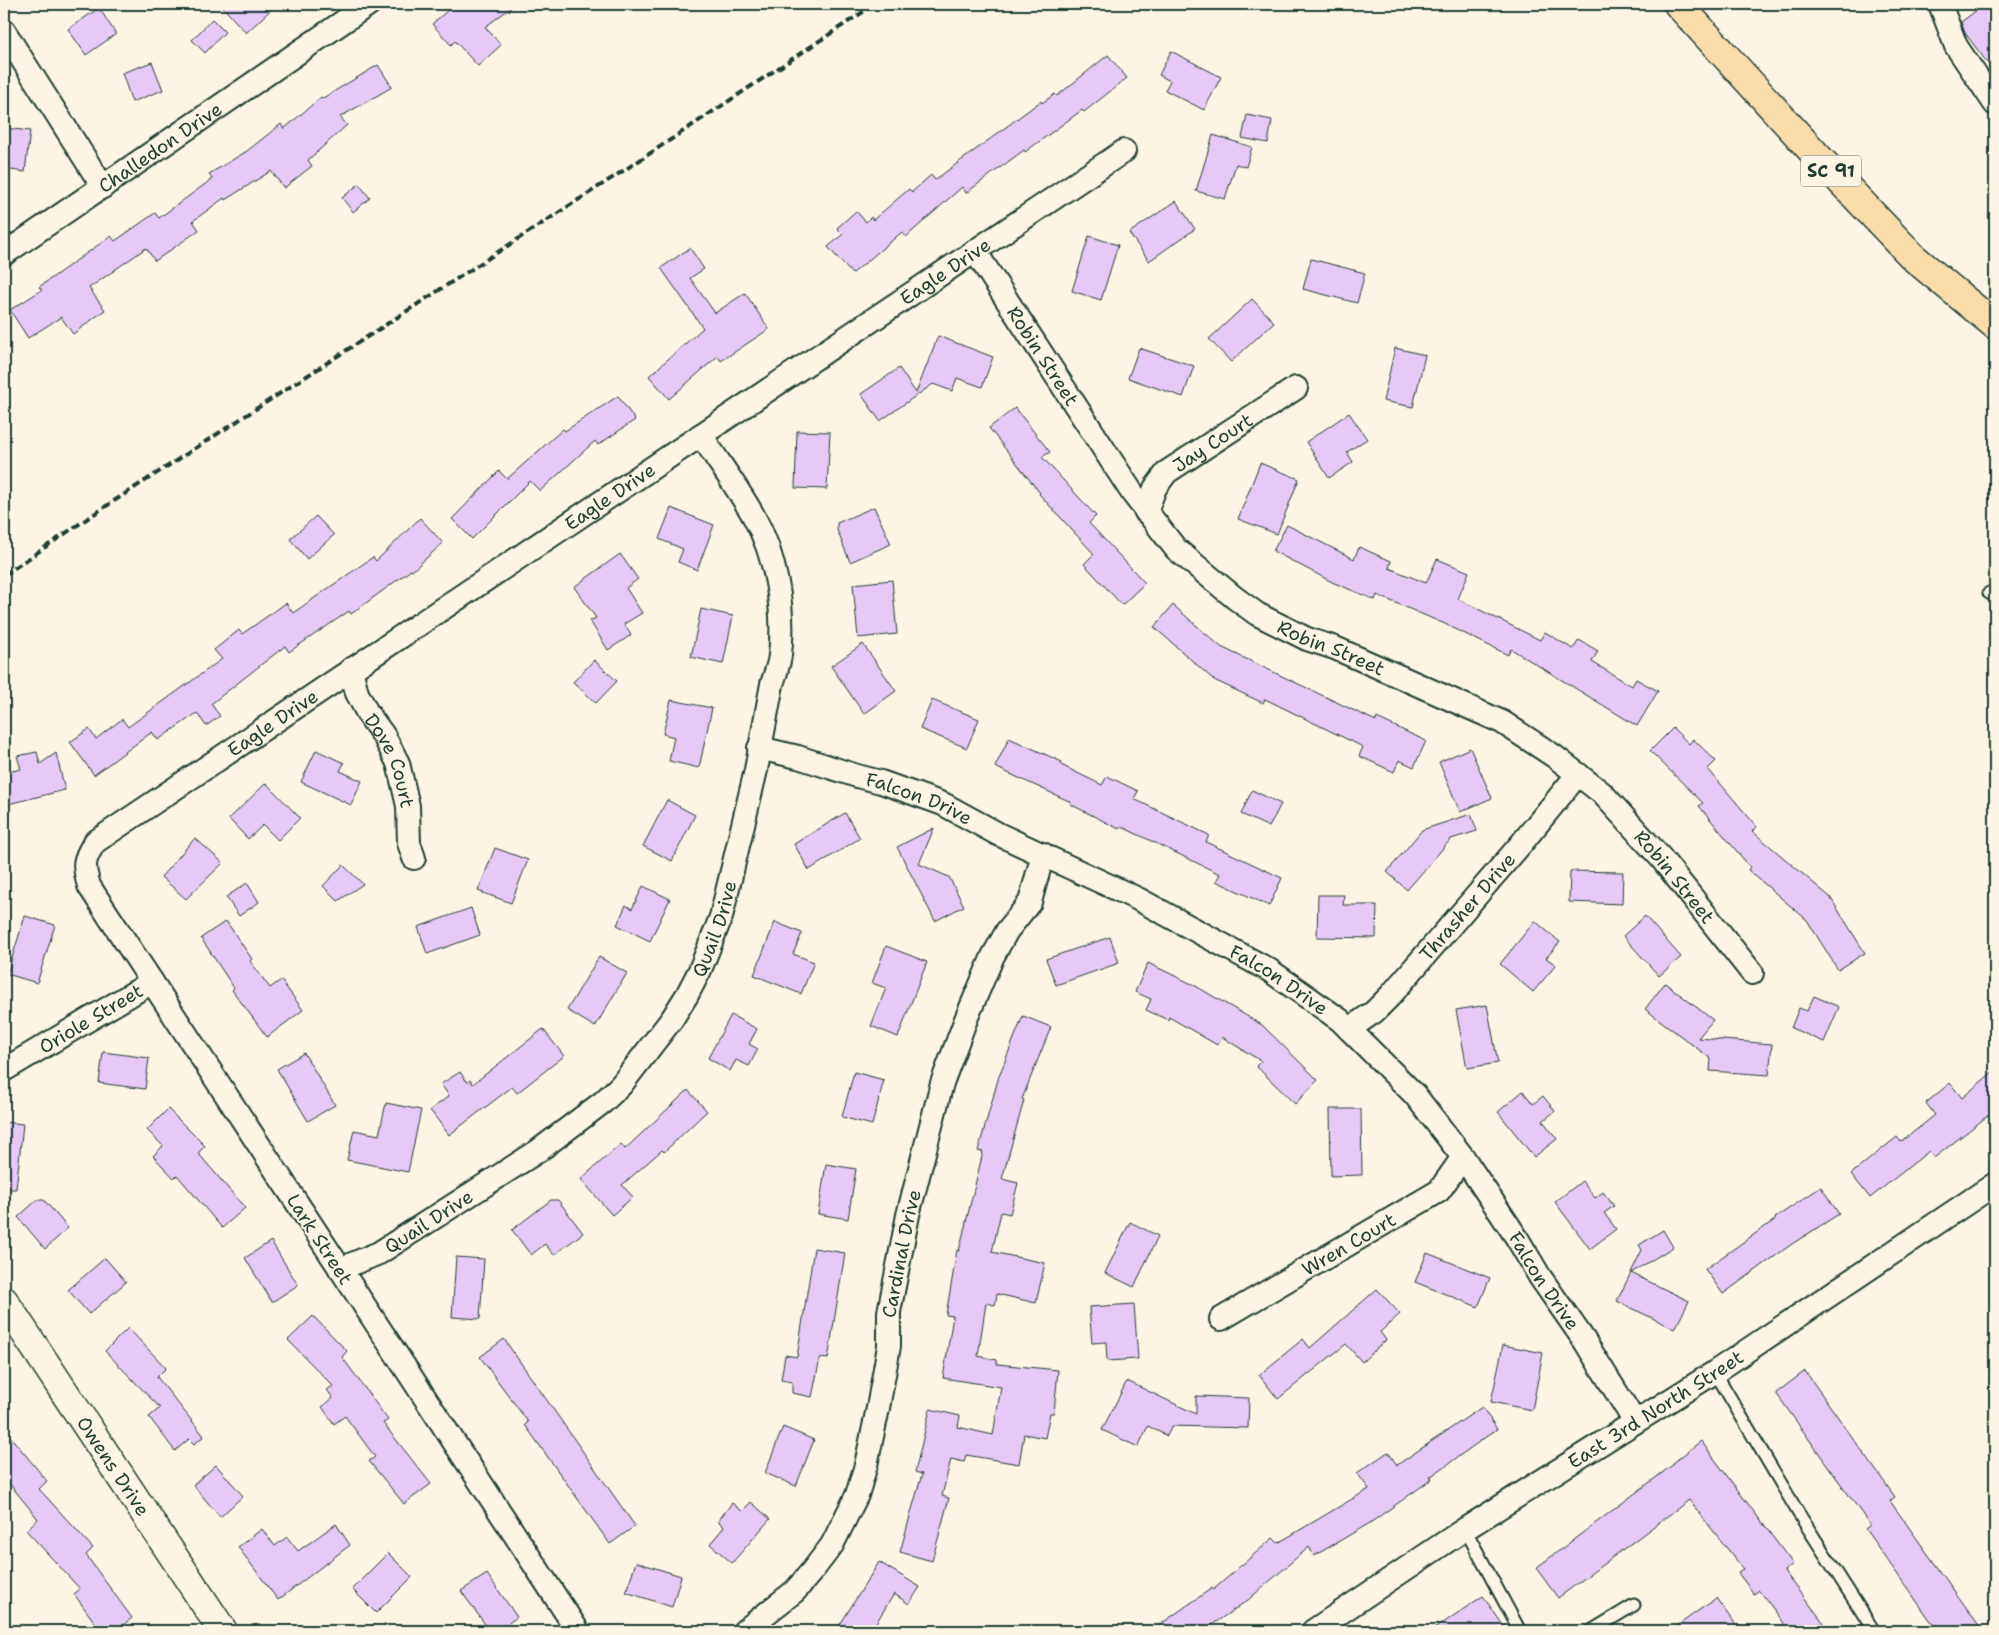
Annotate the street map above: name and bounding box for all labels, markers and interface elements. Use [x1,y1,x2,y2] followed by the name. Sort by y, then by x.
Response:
[93,96,227,199] street label: Challedon Drive
[1801,156,1861,187] road number: SC 91
[895,232,996,311] street label: Eagle Drive
[1001,301,1084,411] street label: Robin Street
[1168,408,1258,478] street label: Jay Court
[560,457,660,536] street label: Eagle Drive
[1273,614,1388,681] street label: Robin Street
[223,684,323,762] street label: Eagle Drive
[359,709,420,810] street label: Dove Court
[863,767,977,831] street label: Falcon Drive
[1628,825,1720,929] street label: Robin Street
[1414,847,1521,966] street label: Thrasher Drive
[687,878,742,981] street label: Quail Drive
[1225,939,1333,1021] street label: Falcon Drive
[34,978,148,1060] street label: Oriole Street
[380,1184,478,1259] street label: Quail Drive
[876,1187,927,1320] street label: Cardinal Drive
[281,1189,358,1289] street label: Lark Street
[1297,1207,1400,1282] street label: Wren Court
[1503,1227,1585,1335] street label: Falcon Drive
[1563,1345,1748,1474] street label: East 3rd North Street
[71,1412,155,1521] street label: Owens Drive

